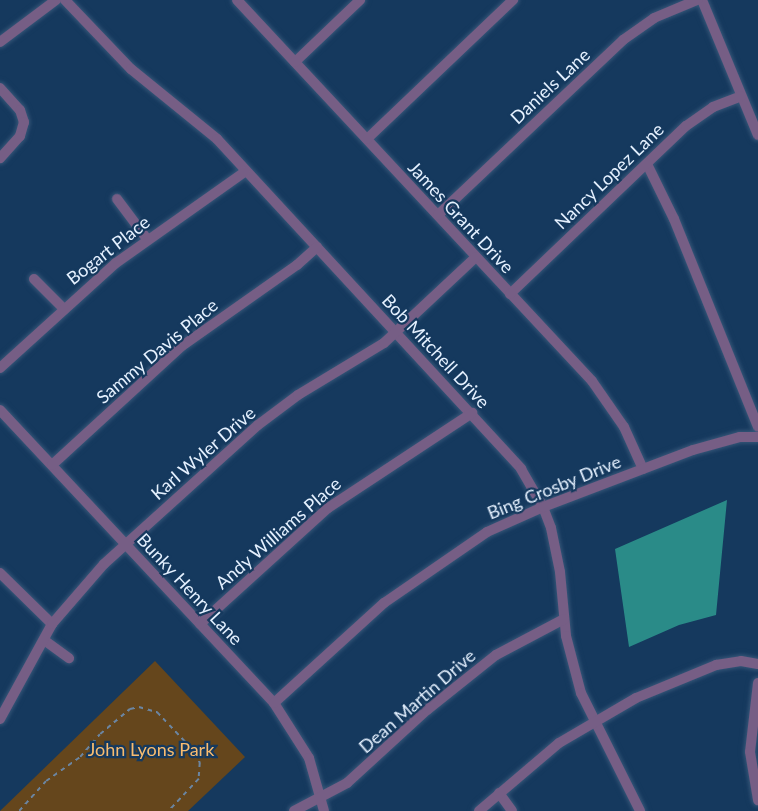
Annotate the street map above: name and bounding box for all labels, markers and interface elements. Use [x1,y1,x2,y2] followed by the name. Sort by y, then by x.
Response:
[506,44,594,128] street label: Daniels Lane
[550,118,668,234] street label: Nancy Lopez Lane
[404,157,518,277] street label: James Grant Drive
[62,211,154,289] street label: Bogart Place
[378,290,494,412] street label: Bob Mitchell Drive
[92,294,222,408] street label: Sammy Davis Place
[146,402,260,504] street label: Karl Wyler Drive
[484,450,624,524] street label: Bing Crosby Drive
[211,472,345,594] street label: Andy Williams Place
[132,528,248,650] street label: Bunky Henry Lane
[354,645,480,757] street label: Dean Martin Drive
[88,738,214,760] park label: John Lyons Park

